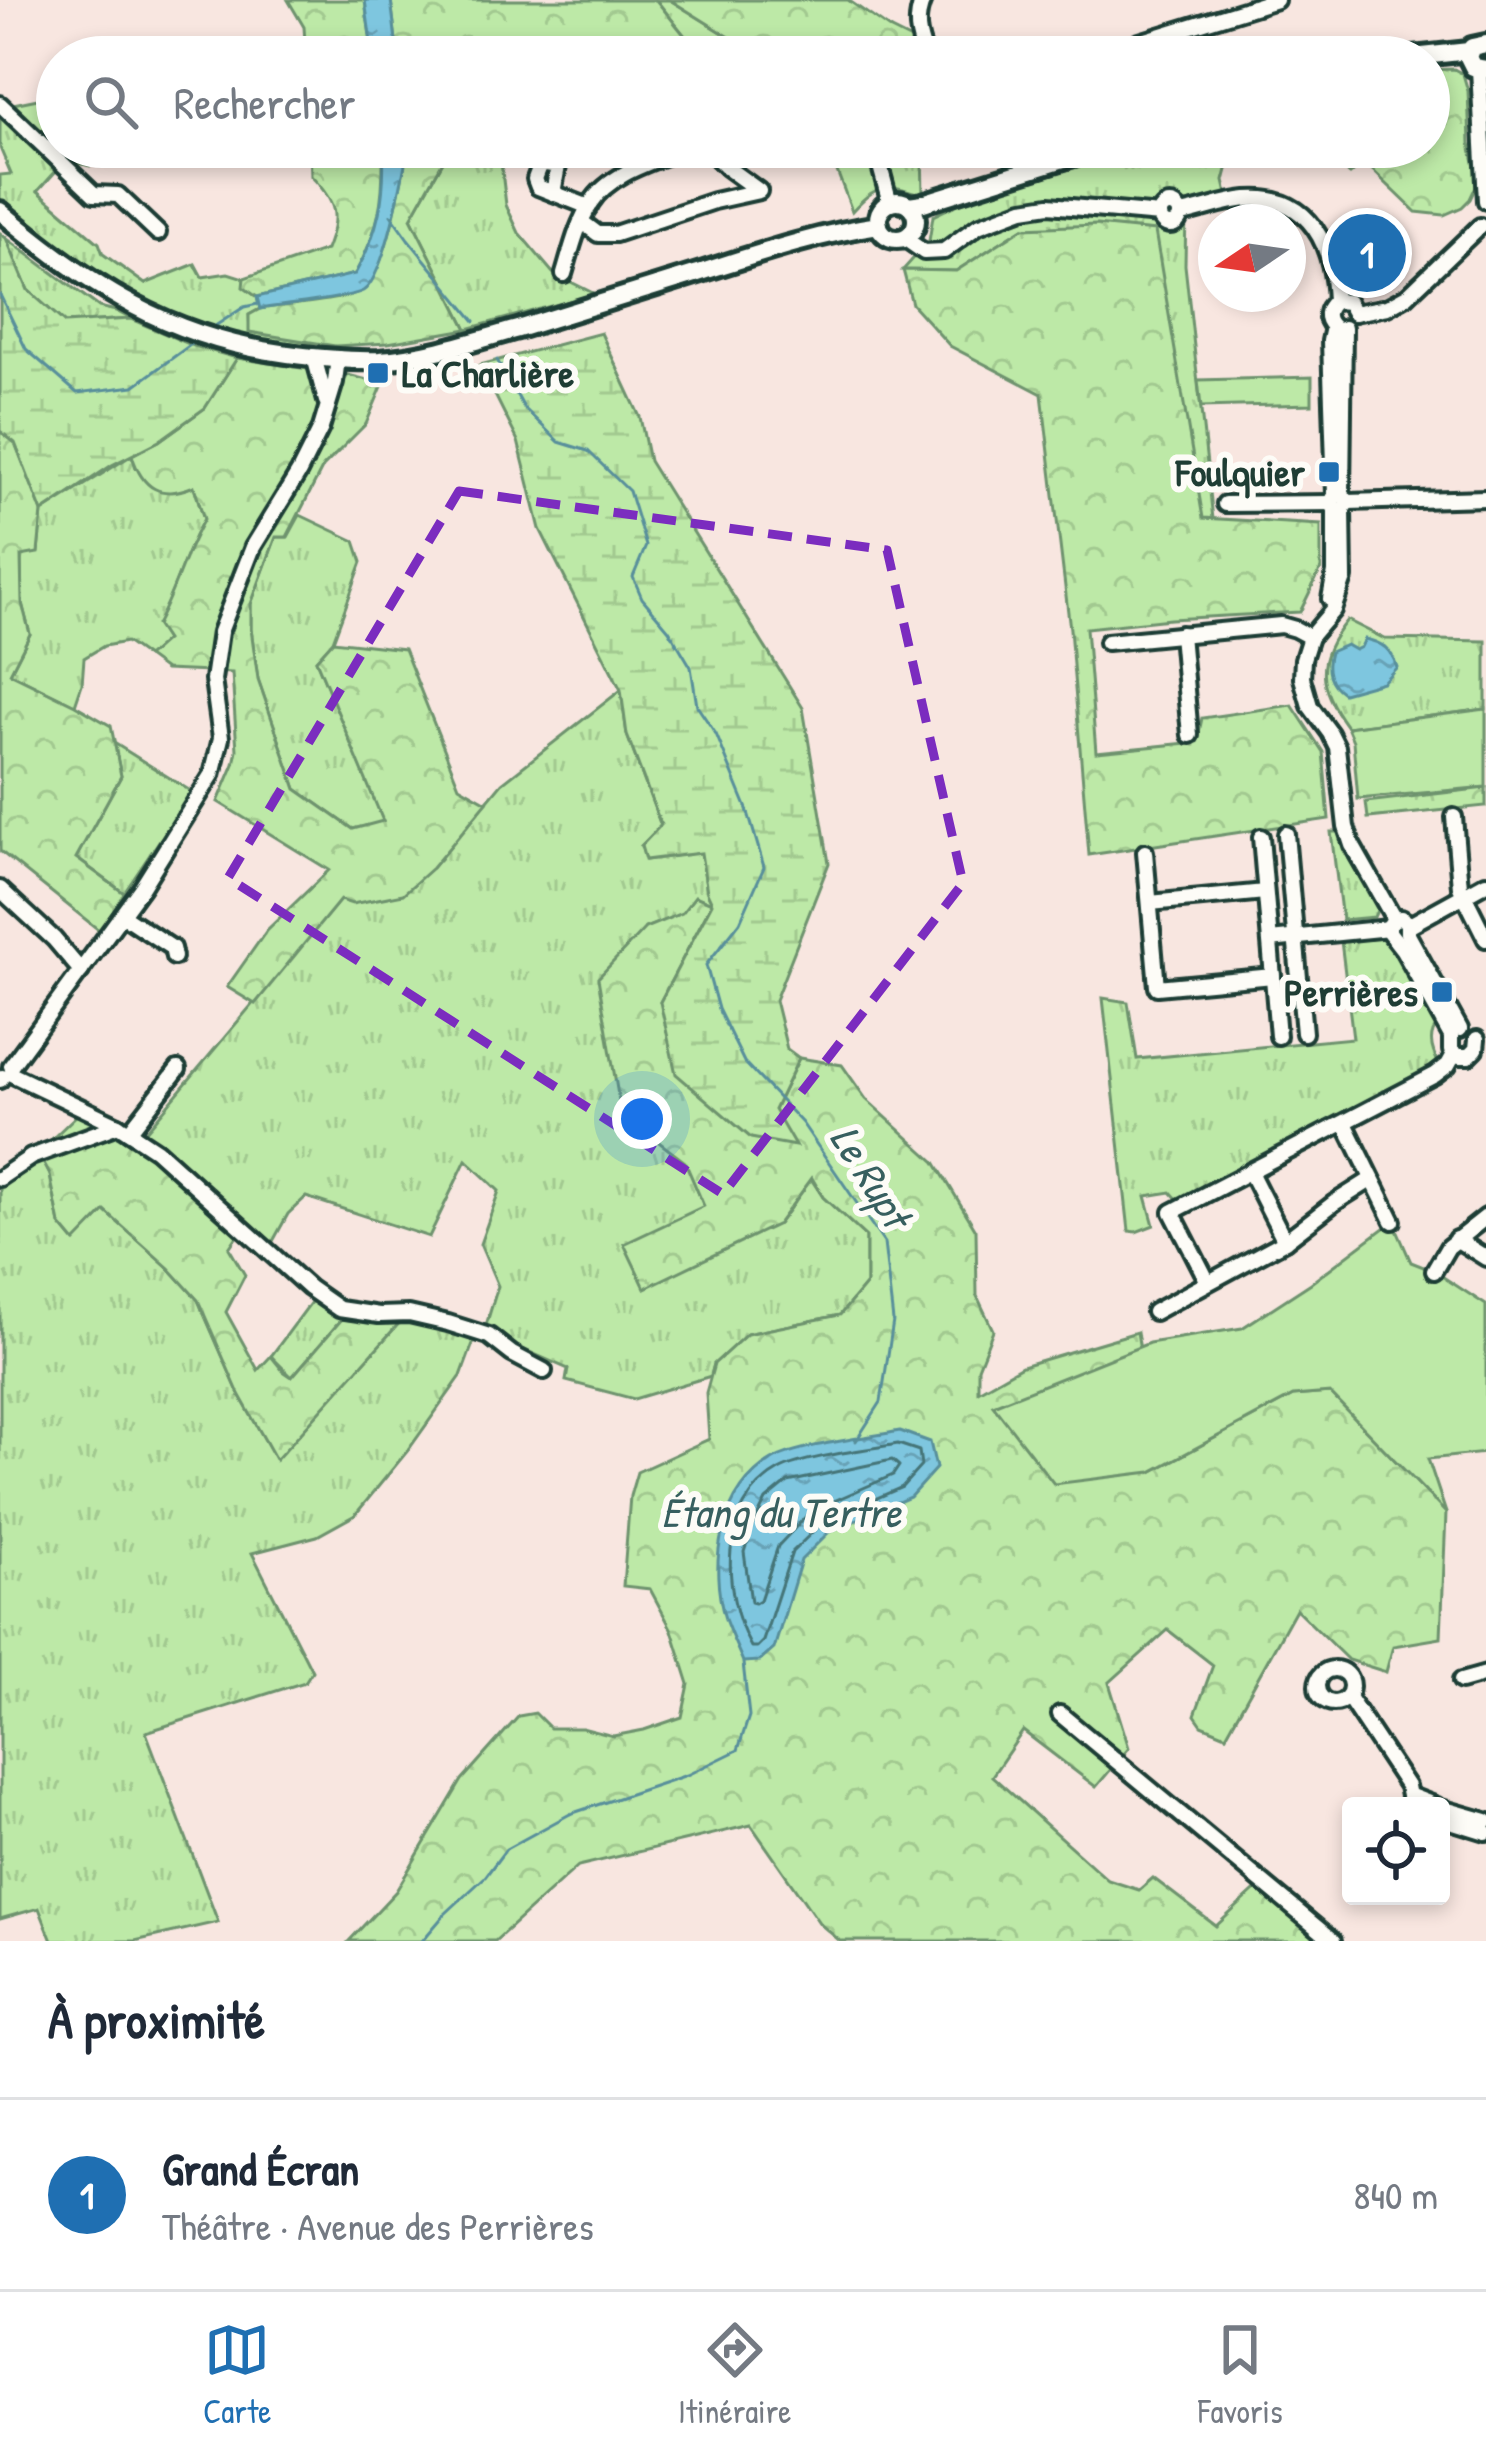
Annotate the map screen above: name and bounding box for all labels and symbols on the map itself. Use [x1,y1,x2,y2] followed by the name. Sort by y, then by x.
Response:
[1198,204,1306,312] north arrow
[1328,208,1406,298] pin: 1
[402,346,574,399] place label: La Charlière
[365,360,391,386] marker: La Charlière
[1175,445,1306,499] place label: Foulquier
[1316,459,1342,485] marker: Foulquier
[1284,965,1418,1018] place label: Perrières
[1429,979,1455,1005] marker: Perrières
[612,1089,672,1149] your location
[817,1114,928,1243] water label: Le Rupt
[661,1483,903,1541] water label: Étang du Tertre

